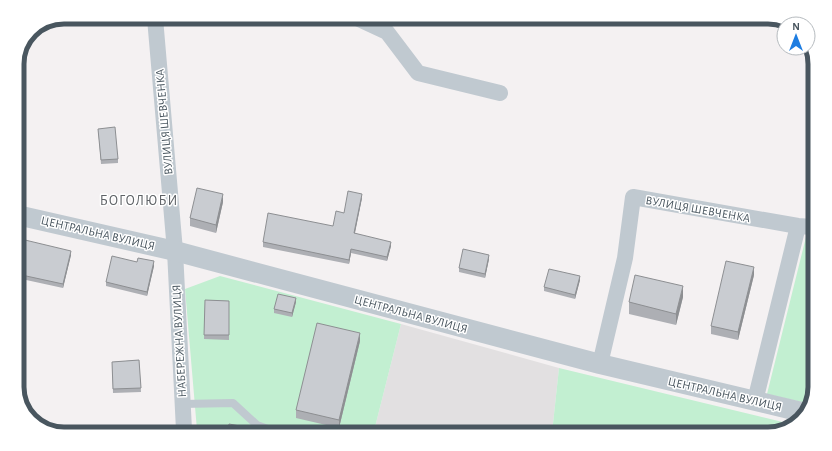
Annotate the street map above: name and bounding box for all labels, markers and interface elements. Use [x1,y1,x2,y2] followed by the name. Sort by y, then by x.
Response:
[776,16,816,56] north arrow
[792,21,800,32] text: N
[153,69,175,175] street label: ВУЛИЦЯ ШЕВЧЕНКА
[100,194,178,208] district label: БОГОЛЮБИ
[645,194,751,224] street label: ВУЛИЦЯ ШЕВЧЕНКА
[40,214,156,252] street label: ЦЕНТРАЛЬНА ВУЛИЦЯ
[170,284,188,398] street label: НАБЕРЕЖНА ВУЛИЦЯ
[353,293,469,335] street label: ЦЕНТРАЛЬНА ВУЛИЦЯ
[667,375,783,413] street label: ЦЕНТРАЛЬНА ВУЛИЦЯ

